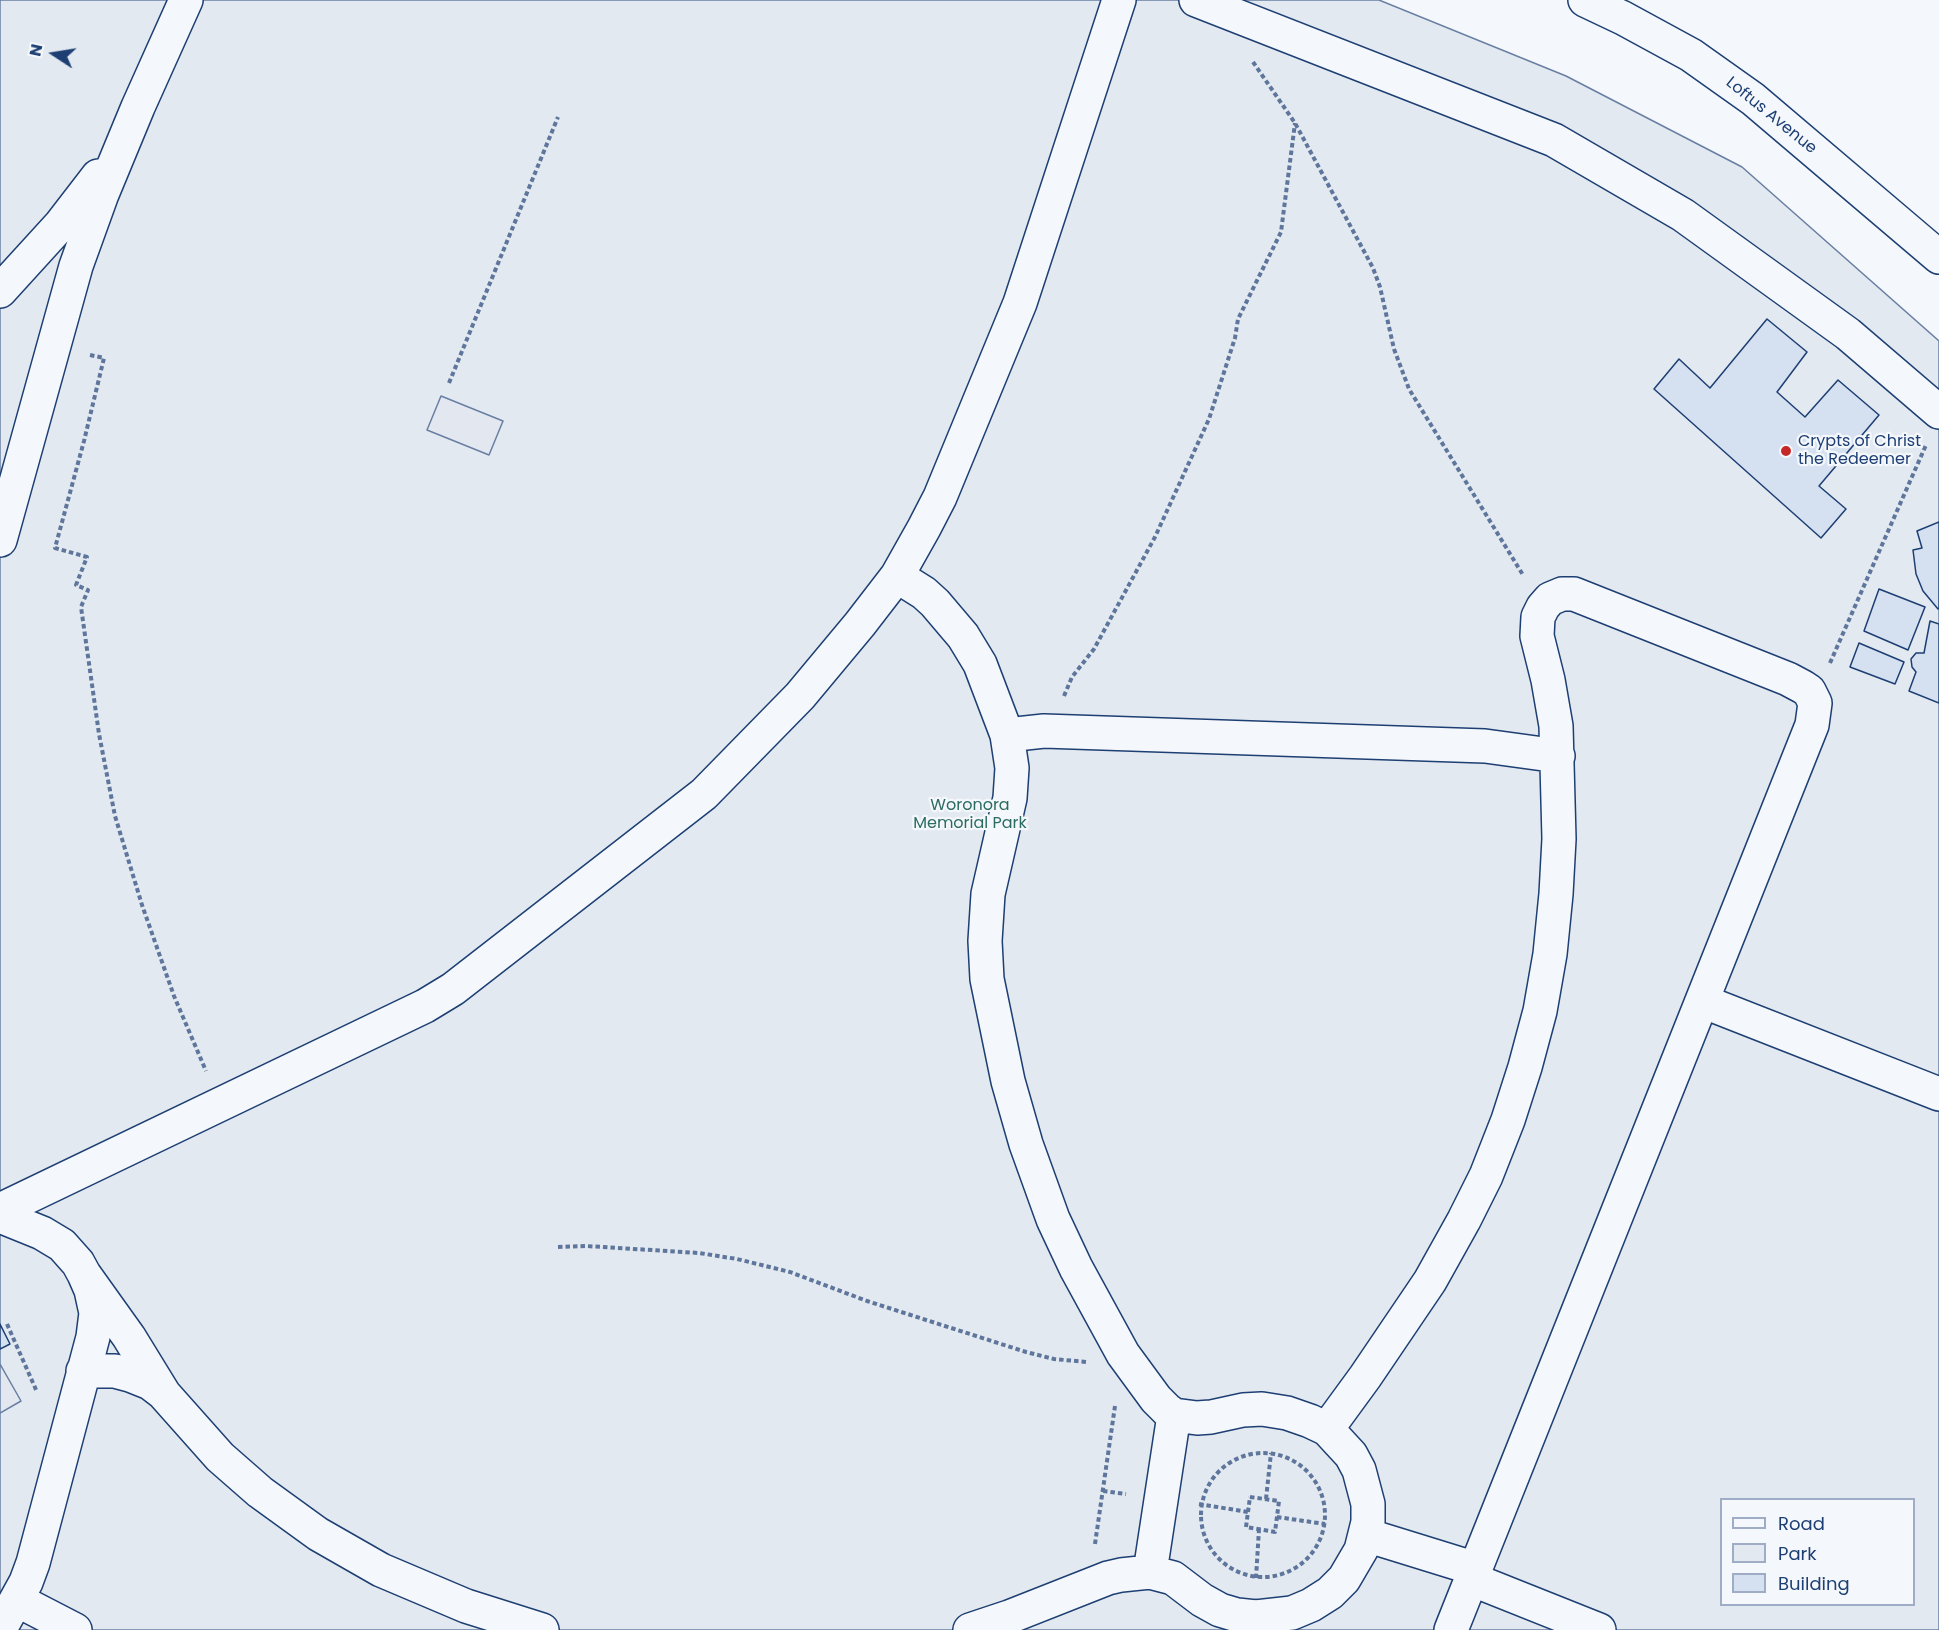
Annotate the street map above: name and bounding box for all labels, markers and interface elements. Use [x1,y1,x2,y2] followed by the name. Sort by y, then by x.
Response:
[24,24,84,84] north arrow
[23,42,48,58] text: N
[1722,74,1820,158] street label: Loftus Avenue
[1798,432,1921,470] place label: Crypts of Christ the Redeemer
[1779,444,1793,458] marker: Crypts of Christ the Redeemer
[913,796,1027,834] park label: Woronora Memorial Park
[1720,1498,1915,1606] legend
[1778,1511,1825,1536] text: Road
[1778,1541,1817,1566] text: Park
[1778,1571,1850,1596] text: Building

